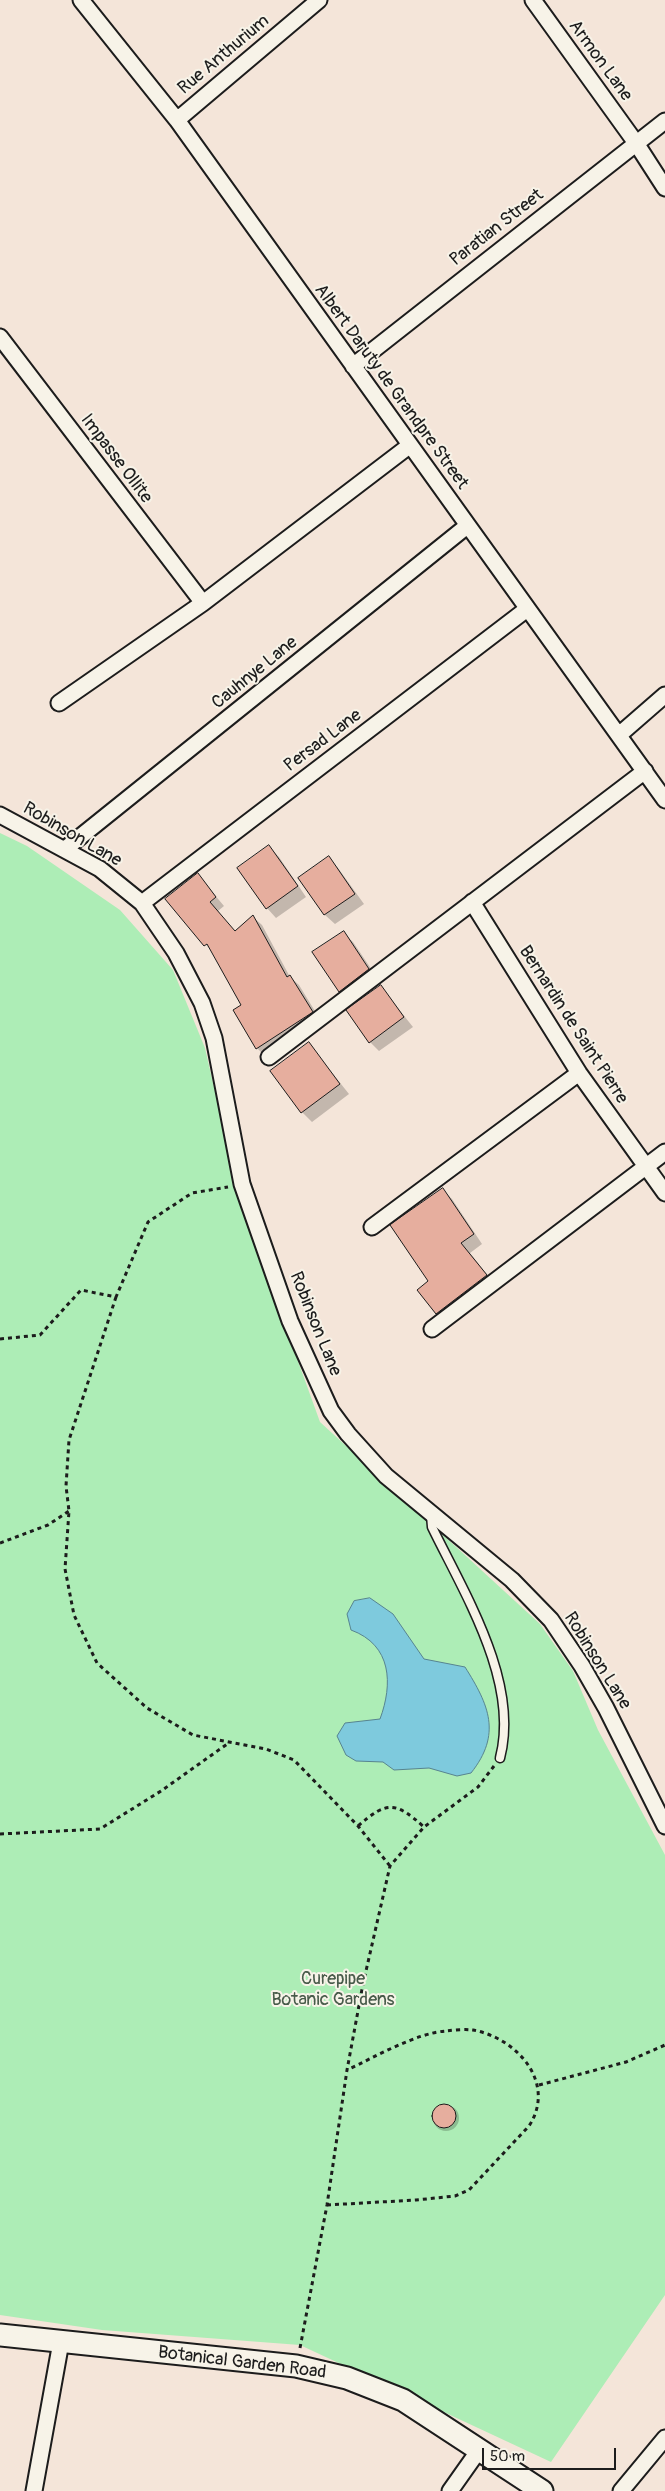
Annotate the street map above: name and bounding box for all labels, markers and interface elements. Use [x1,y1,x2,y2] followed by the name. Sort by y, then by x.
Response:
[174,10,274,100] street label: Rue Anthurium
[563,16,637,106] street label: Armon Lane
[446,185,548,271] street label: Paratian Street
[309,280,473,494] street label: Albert Daruty de Grandpre Street
[75,410,157,508] street label: Impasse Ollite
[208,632,302,714] street label: Cauhnye Lane
[280,705,366,777] street label: Persad Lane
[19,798,125,872] street label: Robinson Lane
[514,942,632,1108] street label: Bernardin de Saint Pierre
[284,1269,346,1379] street label: Robinson Lane
[559,1608,635,1714] street label: Robinson Lane
[271,1968,395,2010] park label: Curepipe Botanic Gardens
[157,2342,327,2384] street label: Botanical Garden Road
[485,2438,619,2470] scale bar
[490,2447,525,2466] text: 50 m

